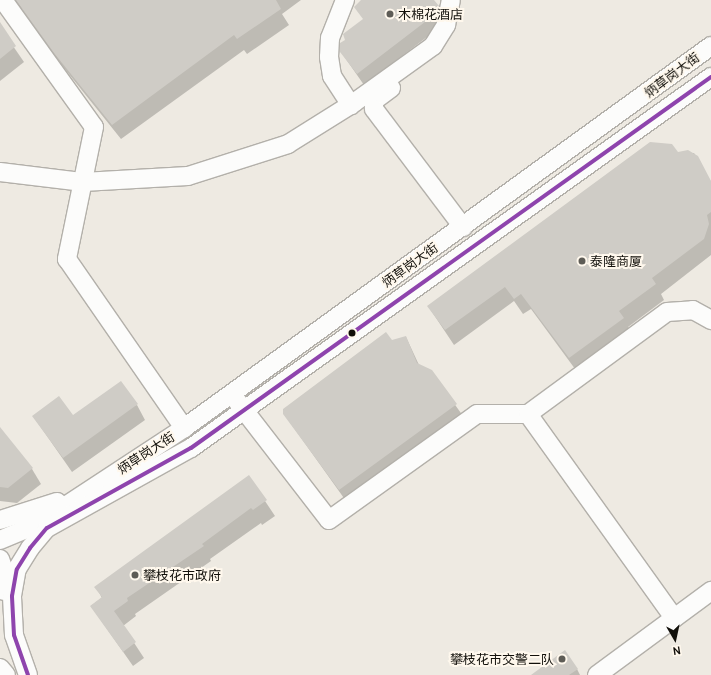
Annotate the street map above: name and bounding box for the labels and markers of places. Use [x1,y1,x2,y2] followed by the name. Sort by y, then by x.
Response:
[398,6,463,22] place label: 木棉花酒店
[385,9,395,19] marker: 木棉花酒店
[590,253,642,269] place label: 泰隆商厦
[577,256,587,266] marker: 泰隆商厦
[347,328,357,338] unlabelled marker
[143,567,221,583] place label: 攀枝花市政府
[130,570,140,580] marker: 攀枝花市政府
[450,651,554,667] place label: 攀枝花市交警二队
[557,654,567,664] marker: 攀枝花市交警二队

